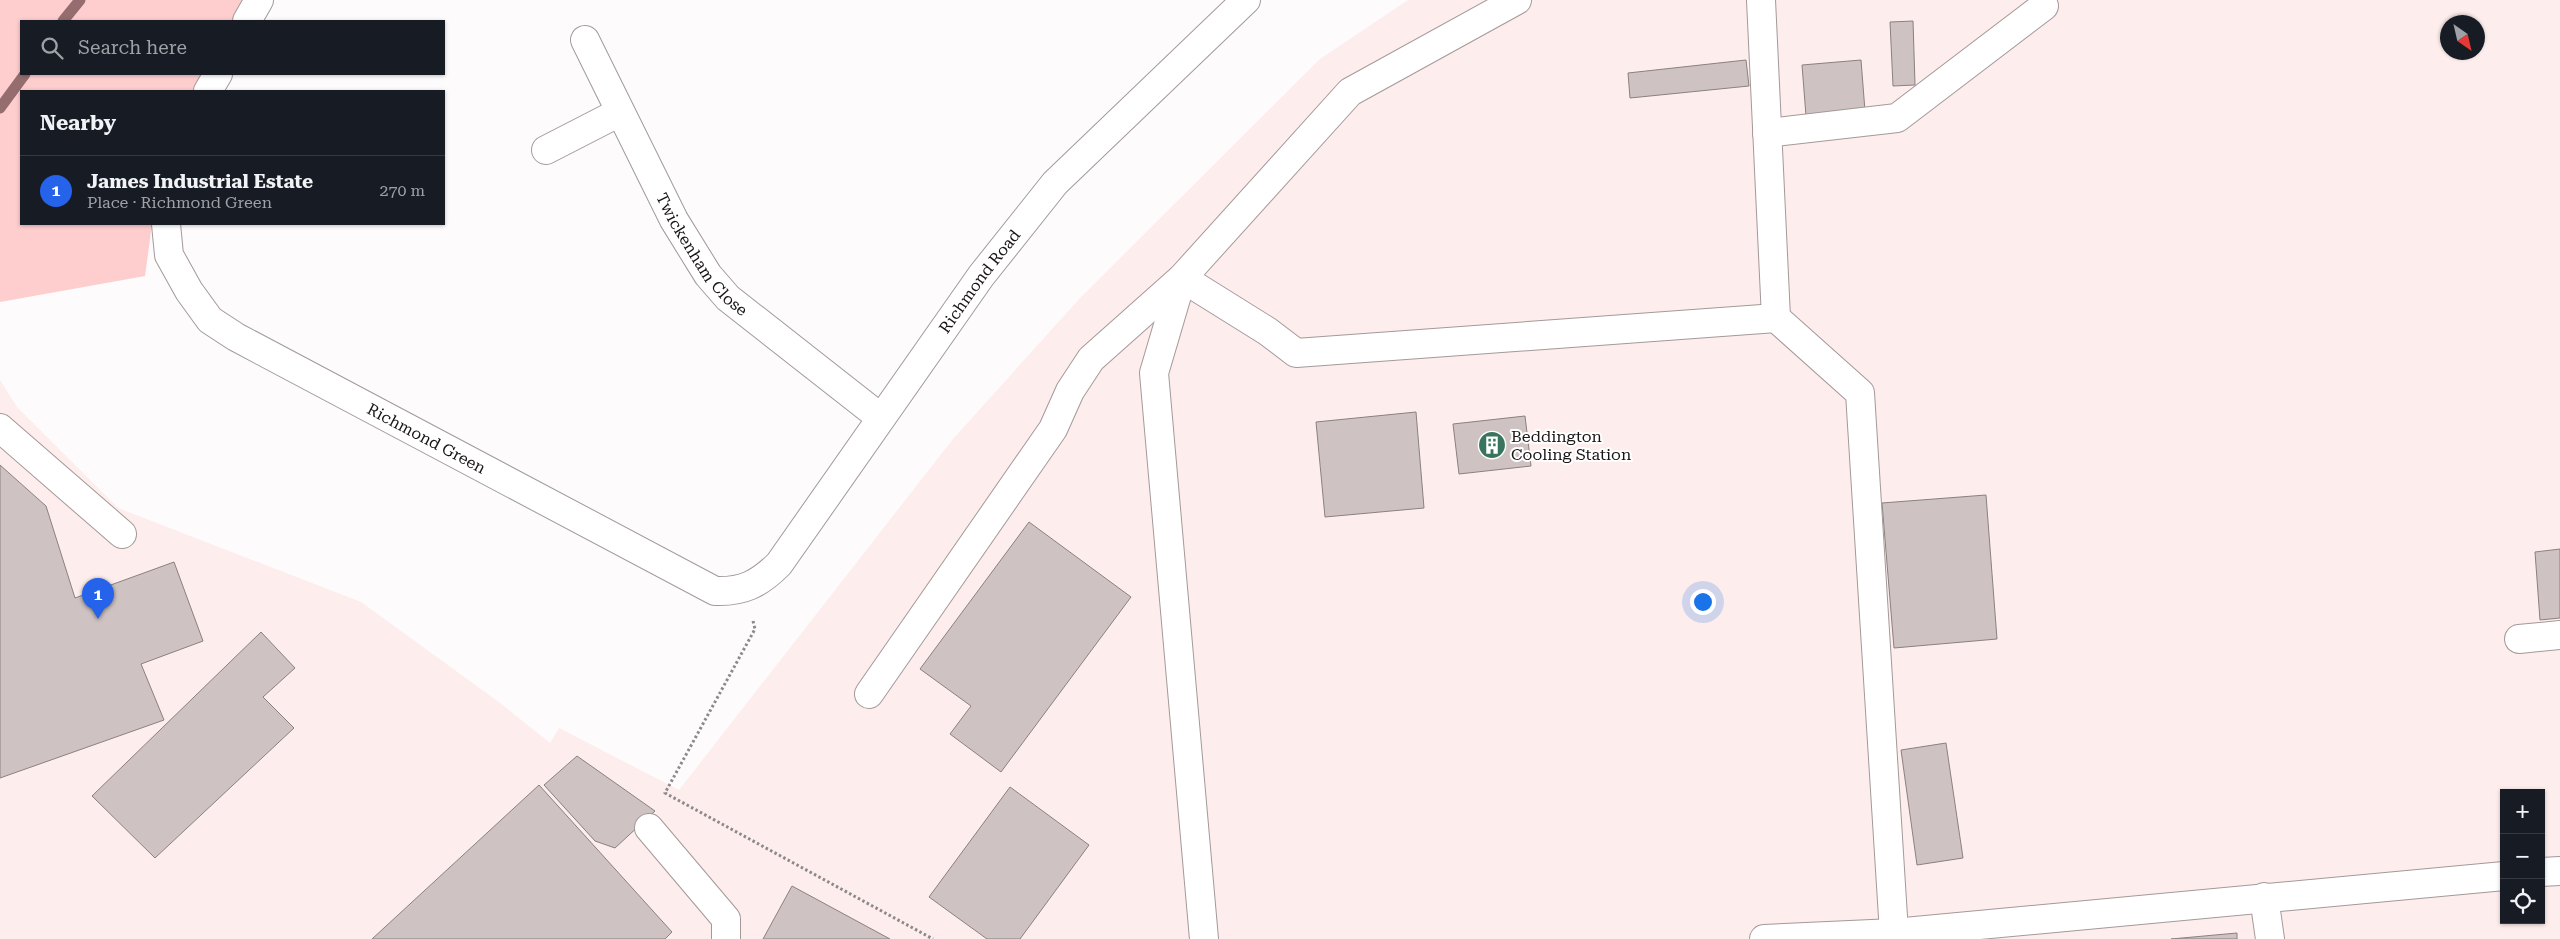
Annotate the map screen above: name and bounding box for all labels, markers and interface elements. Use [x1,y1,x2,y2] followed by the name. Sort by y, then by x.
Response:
[2440,15,2485,60] north arrow
[20,20,445,75] search box
[38,34,66,62] icon: search
[78,36,187,59] text: Search here
[40,111,116,135] text: Nearby
[87,170,313,193] text: James Industrial Estate
[52,181,60,200] text: 1
[379,181,425,200] text: 270 m
[652,190,751,320] street label: Twickenham Close
[87,193,272,212] text: Place · Richmond Green
[935,226,1024,337] street label: Richmond Road
[364,399,489,478] street label: Richmond Green
[1511,427,1631,464] place label: Beddington Cooling Station
[1477,430,1507,460] building icon: Beddington Cooling Station
[82,578,114,619] pin: 1
[1690,589,1716,615] your location
[2500,789,2545,924] map controls
[2500,789,2545,834] button: +
[2500,834,2545,879] button: −
[2500,879,2545,924] button: locate

